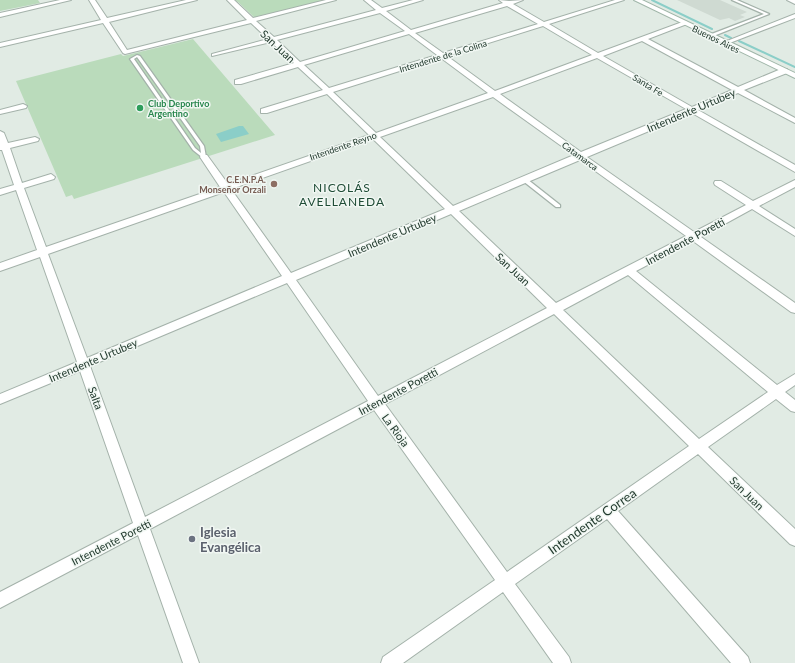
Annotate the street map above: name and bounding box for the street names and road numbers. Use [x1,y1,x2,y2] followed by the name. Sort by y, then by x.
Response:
[690,23,742,55] street label: Buenos Aires
[258,27,298,65] street label: San Juan
[398,37,488,75] street label: Intendente de la Colina
[631,72,665,99] street label: Santa Fe
[645,85,738,135] street label: Intendente Urtubey
[308,129,378,163] street label: Intendente Reyno
[560,139,600,173] street label: Catamarca
[346,210,439,260] street label: Intendente Urtubey
[643,215,727,267] street label: Intendente Poretti
[493,250,533,288] street label: San Juan
[47,335,140,385] street label: Intendente Urtubey
[356,365,440,417] street label: Intendente Poretti
[86,385,106,411] street label: Salta
[380,411,412,449] street label: La Rioja
[727,474,767,512] street label: San Juan
[545,485,639,557] street label: Intendente Correa
[69,516,153,568] street label: Intendente Poretti

